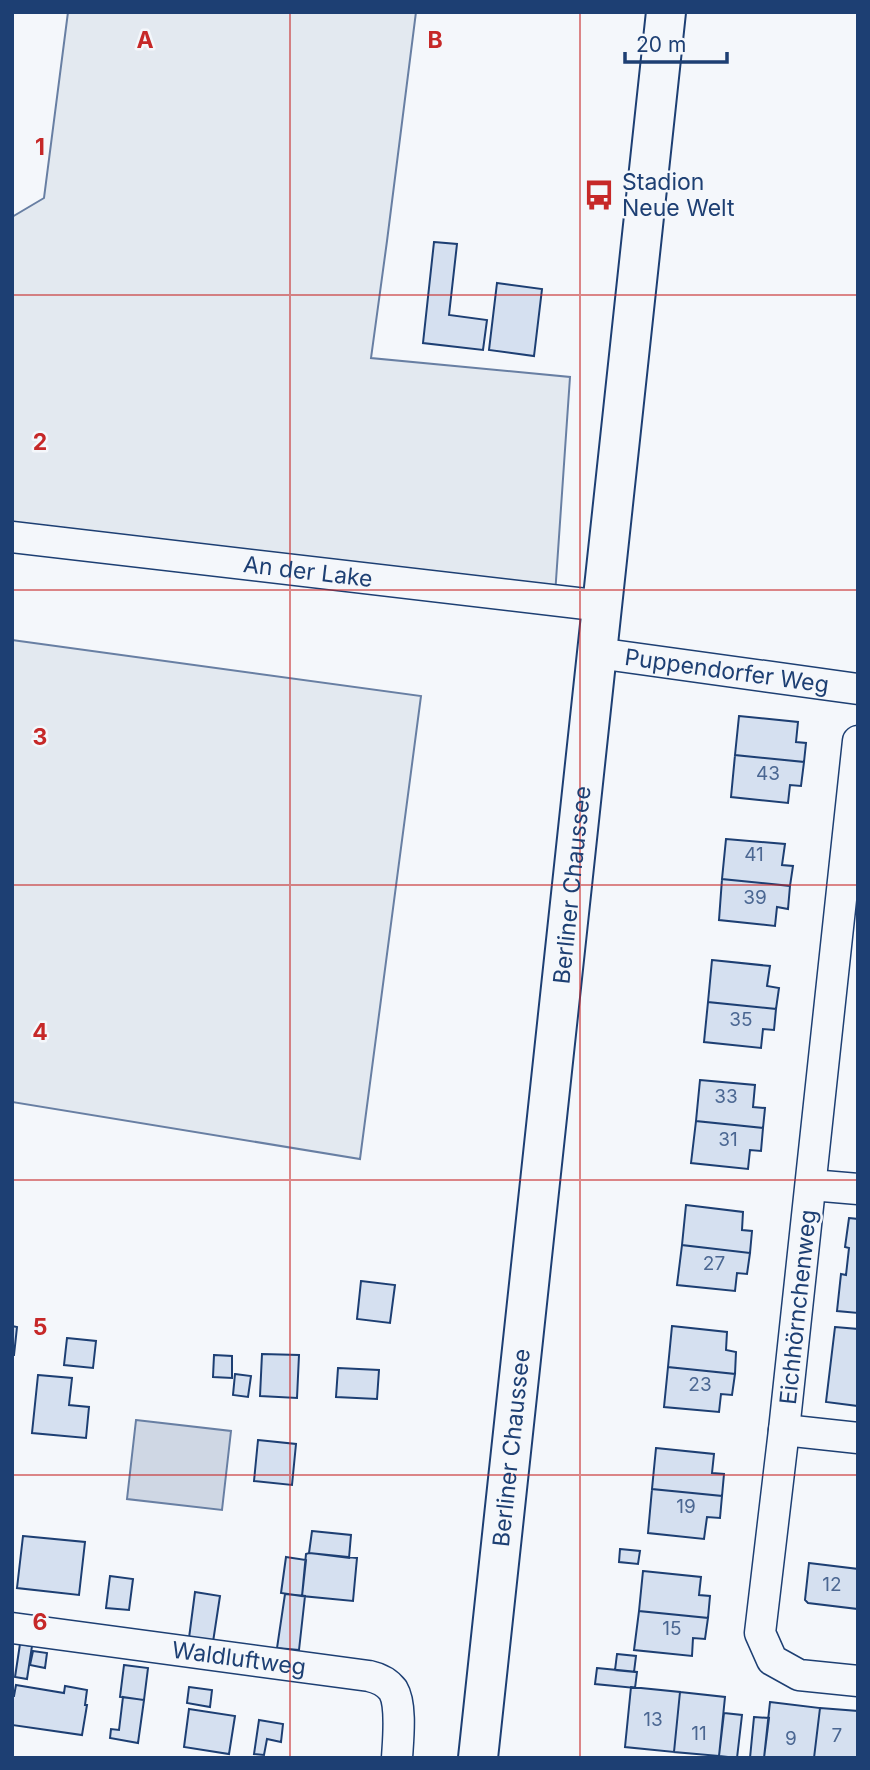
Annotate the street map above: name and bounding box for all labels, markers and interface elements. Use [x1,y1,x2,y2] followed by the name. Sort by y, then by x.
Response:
[625,21,726,65] scale bar
[136,26,154,54] text: A
[427,26,443,54] text: B
[636,32,686,57] text: 20 m
[35,133,45,161] text: 1
[622,168,735,222] place label: Stadion Neue Welt
[582,178,616,212] bus stop icon: Stadion Neue Welt
[33,428,47,456] text: 2
[242,550,374,593] street label: An der Lake
[623,643,831,699] street label: Puppendorfer Weg
[33,723,47,751] text: 3
[756,762,780,785] house number: 43
[547,785,597,985] street label: Berliner Chaussee
[744,843,764,866] house number: 41
[743,886,767,909] house number: 39
[729,1008,753,1031] house number: 35
[32,1018,48,1046] text: 4
[714,1085,738,1108] house number: 33
[718,1128,738,1151] house number: 31
[774,1208,822,1406] street label: Eichhörnchenweg
[703,1252,725,1275] house number: 27
[33,1313,47,1341] text: 5
[487,1347,536,1548] street label: Berliner Chaussee
[688,1373,712,1396] house number: 23
[676,1495,696,1518] house number: 19
[822,1573,842,1596] house number: 12
[33,1608,47,1636] text: 6
[662,1617,682,1640] house number: 15
[170,1636,308,1681] street label: Waldluftweg
[643,1708,663,1731] house number: 13
[691,1722,707,1745] house number: 11
[832,1724,842,1747] house number: 7
[785,1727,797,1750] house number: 9

